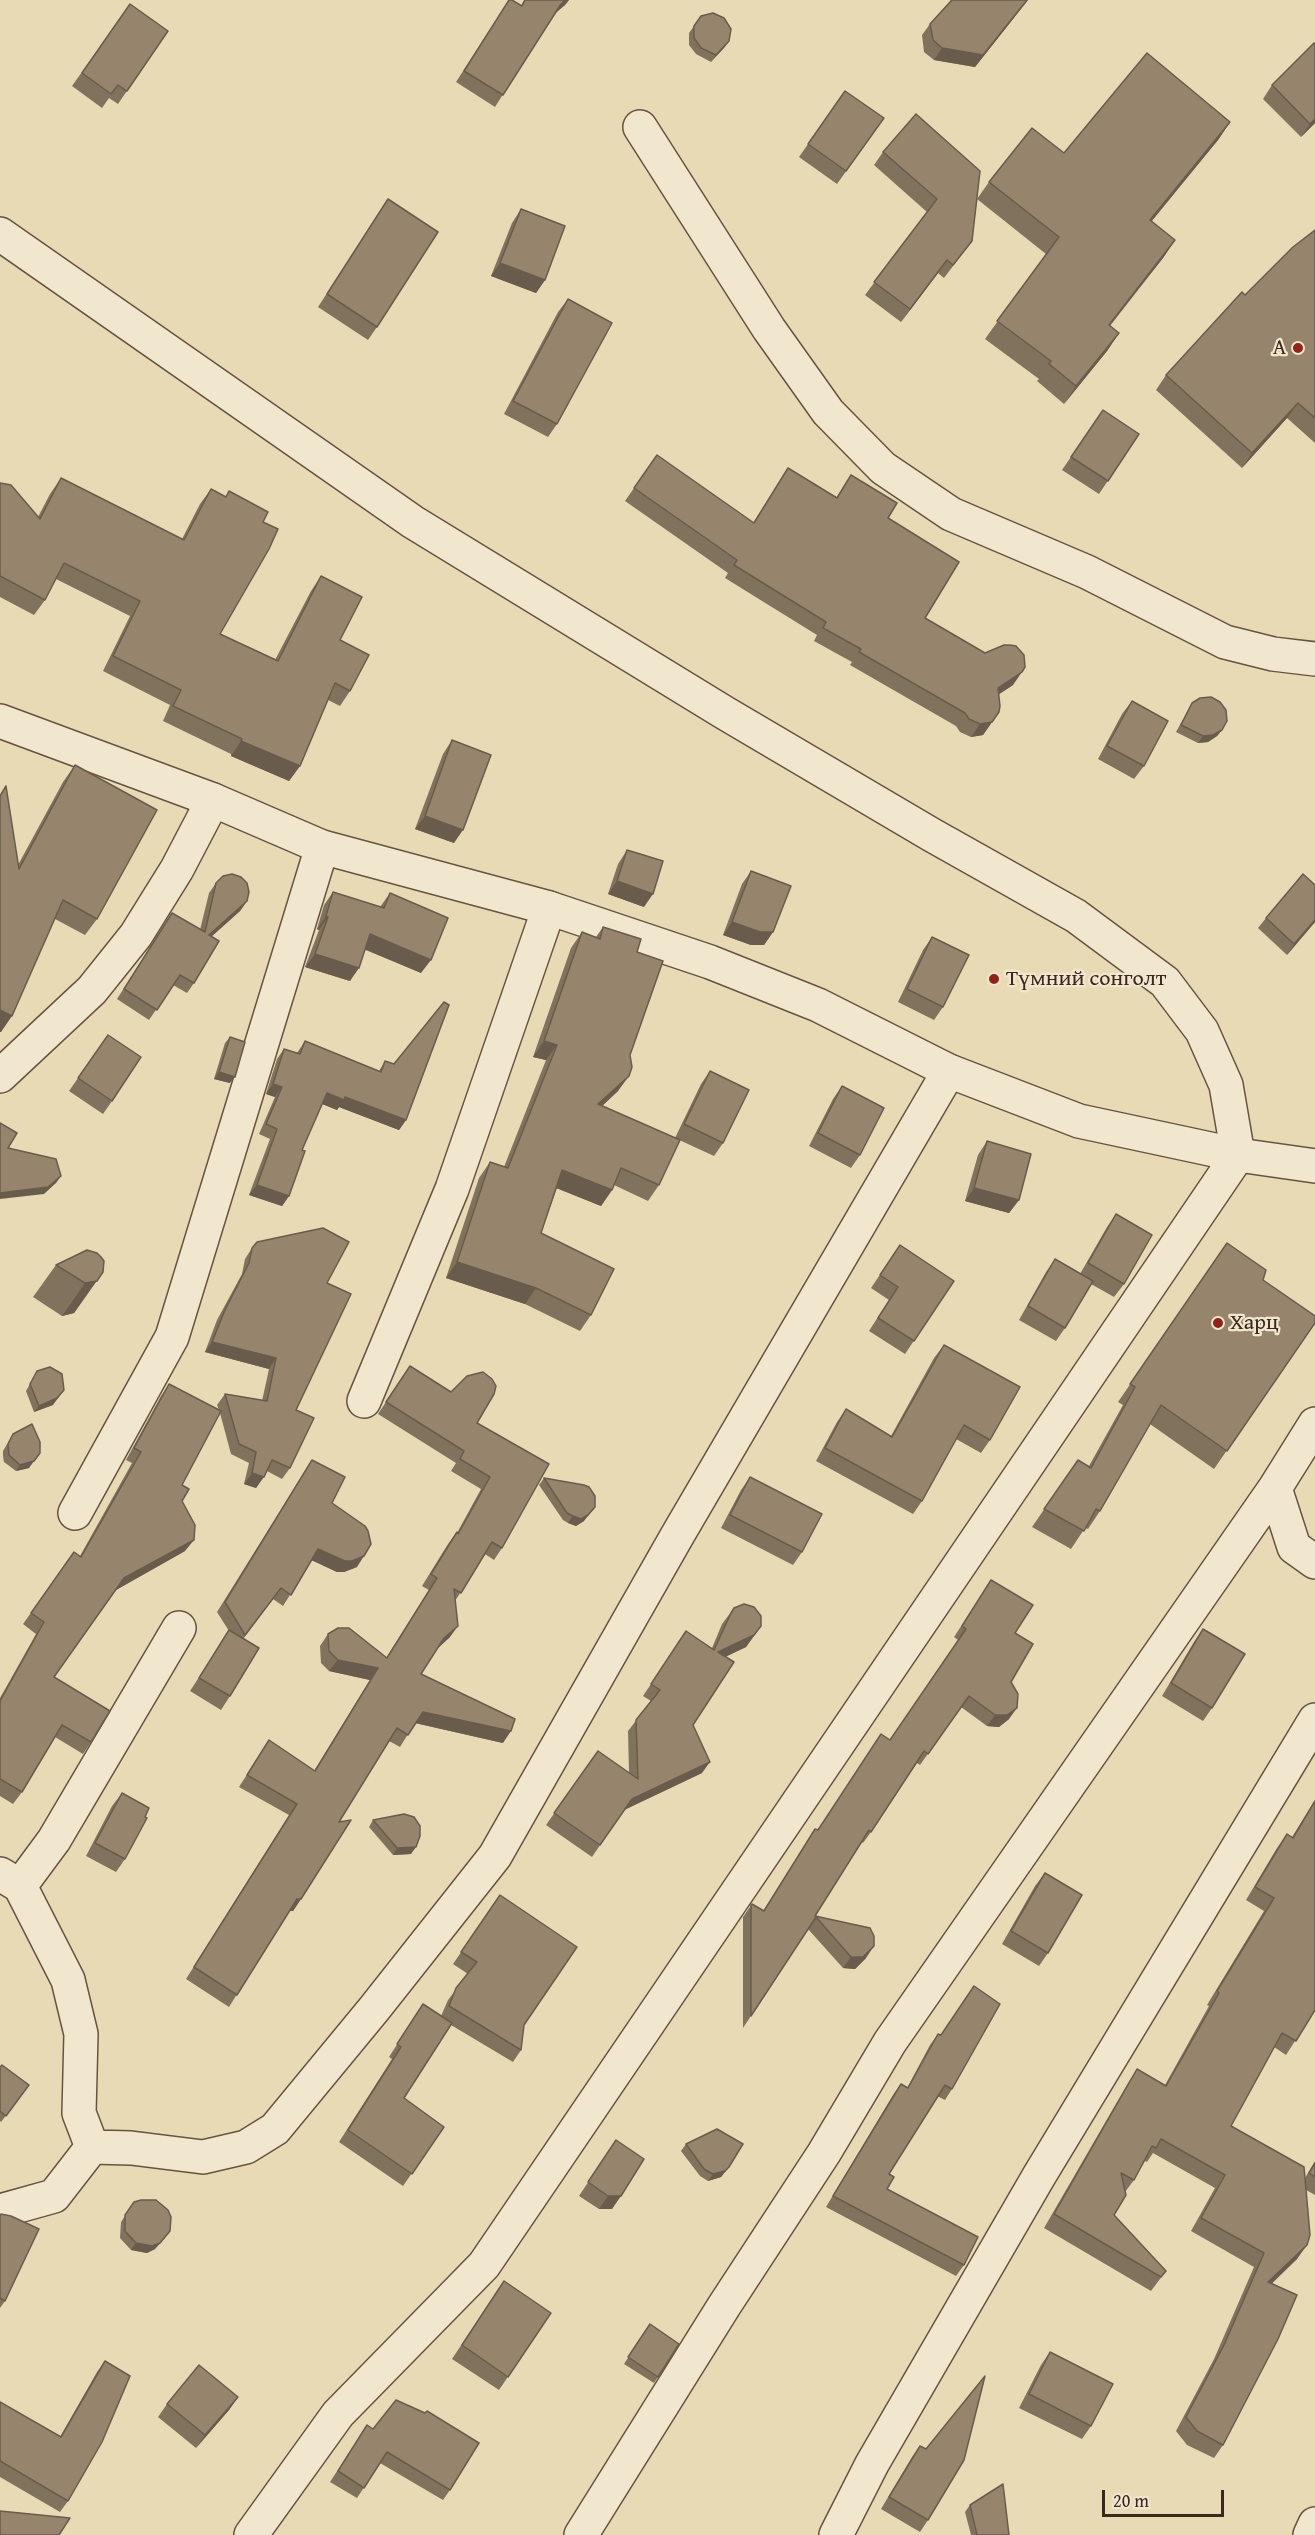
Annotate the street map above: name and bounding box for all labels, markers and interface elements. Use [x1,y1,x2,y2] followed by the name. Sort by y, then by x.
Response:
[1273,335,1286,361] place label: A
[1291,341,1305,355] marker: A
[1006,966,1166,992] place label: Түмний сонголт
[987,972,1001,986] marker: Түмний сонголт
[1230,1310,1279,1336] place label: Харц
[1211,1316,1225,1330] marker: Харц
[1105,2478,1226,2516] scale bar
[1113,2487,1149,2514] text: 20 m

